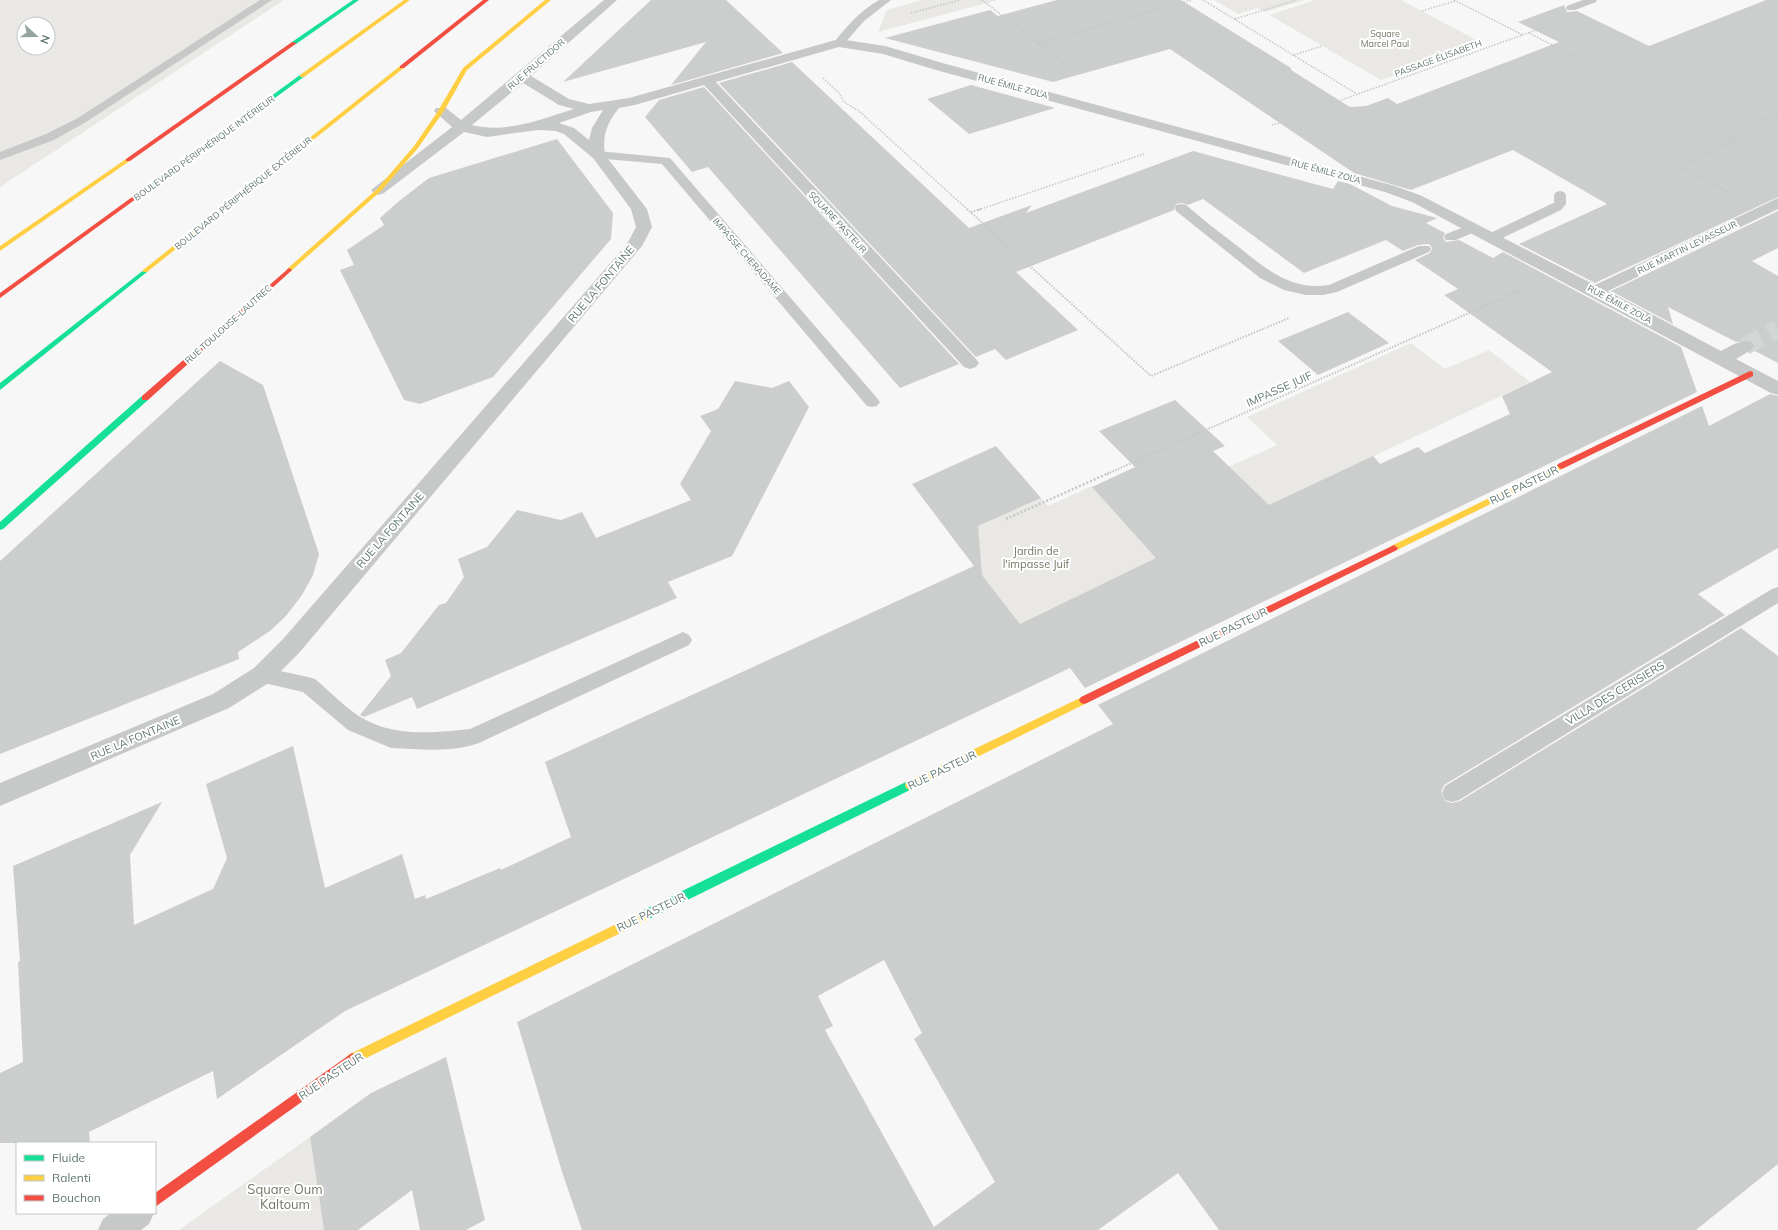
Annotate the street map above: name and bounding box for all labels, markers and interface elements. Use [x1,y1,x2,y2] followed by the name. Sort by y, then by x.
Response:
[16,16,56,56] north arrow
[1361,28,1409,49] park label: Square Marcel Paul
[37,33,53,46] text: N
[505,36,567,92] street label: RUE FRUCTIDOR
[1393,37,1483,79] street label: PASSAGE ÉLISABETH
[977,71,1049,101] street label: RUE ÉMILE ZOLA
[131,93,277,203] street label: BOULEVARD PÉRIPHÉRIQUE INTÉRIEUR
[172,134,314,252] street label: BOULEVARD PÉRIPHÉRIQUE EXTÉRIEUR
[1290,156,1362,186] street label: RUE ÉMILE ZOLA
[807,189,869,255] street label: SQUARE PASTEUR
[711,215,783,297] street label: IMPASSE CHERADAME
[1635,218,1739,276] street label: RUE MARTIN LEVASSEUR
[565,243,637,325] street label: RUE LA FONTAINE
[182,282,274,366] street label: RUE TOULOUSE-LAUTREC
[1586,282,1655,326] street label: RUE ÉMILE ZOLA
[1244,368,1314,410] street label: IMPASSE JUIF
[1487,462,1561,508] street label: RUE PASTEUR
[353,489,427,571] street label: RUE LA FONTAINE
[1003,544,1070,571] park label: Jardin de l'impasse Juif
[1196,604,1270,650] street label: RUE PASTEUR
[1563,658,1667,728] street label: VILLA DES CERISIERS
[88,713,182,763] street label: RUE LA FONTAINE
[905,747,979,793] street label: RUE PASTEUR
[614,889,688,935] street label: RUE PASTEUR
[296,1049,366,1103] street label: RUE PASTEUR
[16,1142,156,1214] legend
[52,1150,85,1165] text: Fluide
[52,1170,91,1185] text: Ralenti
[247,1181,323,1212] park label: Square Oum Kaltoum
[52,1190,101,1205] text: Bouchon

